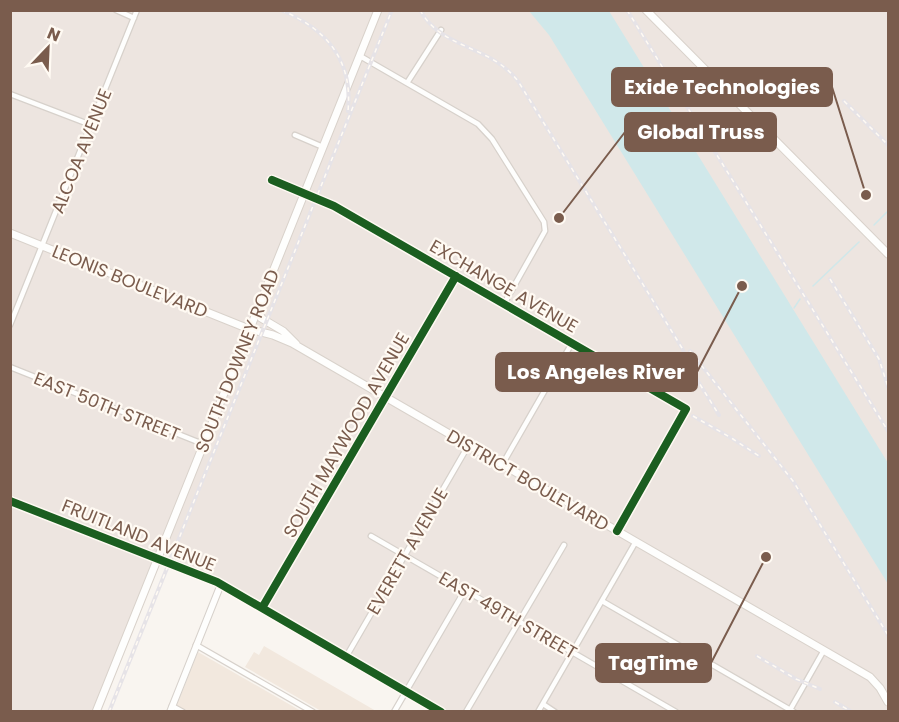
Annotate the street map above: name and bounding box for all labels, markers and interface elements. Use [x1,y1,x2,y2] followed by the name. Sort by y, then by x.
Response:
[18,18,78,78] north arrow
[44,22,64,48] text: N
[612,68,832,106] callout: Exide Technologies
[624,73,820,101] text: Exide Technologies
[45,85,117,217] street label: ALCOA AVENUE
[625,113,776,151] callout: Global Truss
[637,118,765,146] text: Global Truss
[425,233,583,339] street label: EXCHANGE AVENUE
[48,238,212,324] street label: LEONIS BOULEVARD
[189,266,285,456] street label: SOUTH DOWNEY ROAD
[277,328,415,542] street label: SOUTH MAYWOOD AVENUE
[496,353,697,391] callout: Los Angeles River
[507,358,685,386] text: Los Angeles River
[30,365,184,447] street label: EAST 50TH STREET
[442,423,614,537] street label: DISTRICT BOULEVARD
[361,483,453,619] street label: EVERETT AVENUE
[58,493,220,577] street label: FRUITLAND AVENUE
[434,565,582,665] street label: EAST 49TH STREET
[596,644,711,682] callout: TagTime
[608,649,698,677] text: TagTime

